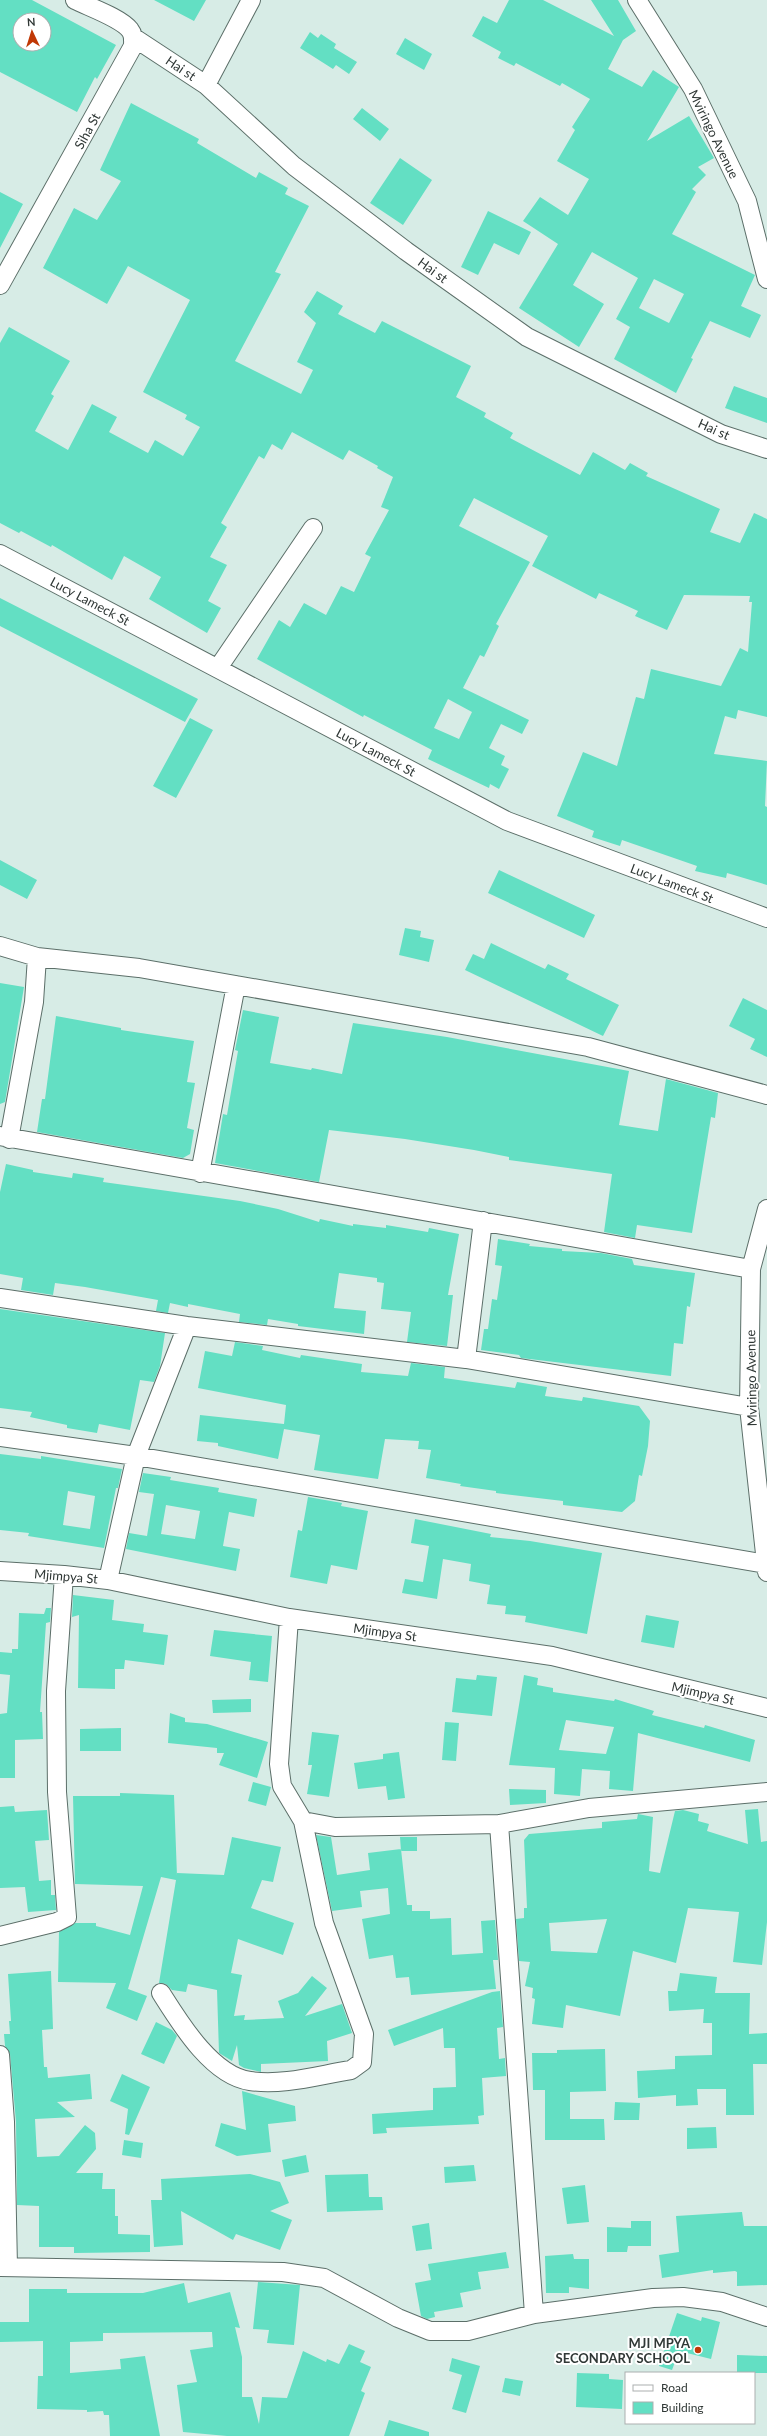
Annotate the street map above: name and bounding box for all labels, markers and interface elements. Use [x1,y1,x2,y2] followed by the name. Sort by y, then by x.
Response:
[12,12,52,52] north arrow
[27,15,36,28] text: N
[163,52,199,84] street label: Hai st
[686,87,742,181] street label: Mviringo Avenue
[71,110,104,152] street label: Siha St
[415,254,451,286] street label: Hai st
[696,415,733,443] street label: Hai st
[48,573,133,629] street label: Lucy Lameck St
[334,724,419,780] street label: Lucy Lameck St
[628,860,716,906] street label: Lucy Lameck St
[742,1329,760,1427] street label: Mviringo Avenue
[34,1565,99,1587] street label: Mjimpya St
[352,1620,418,1644] street label: Mjimpya St
[670,1678,736,1708] street label: Mjimpya St
[556,2335,691,2366] place label: MJI MPYA SECONDARY SCHOOL
[693,2345,703,2355] marker: MJI MPYA SECONDARY SCHOOL
[625,2372,755,2424] legend
[661,2380,688,2395] text: Road
[661,2400,704,2415] text: Building

